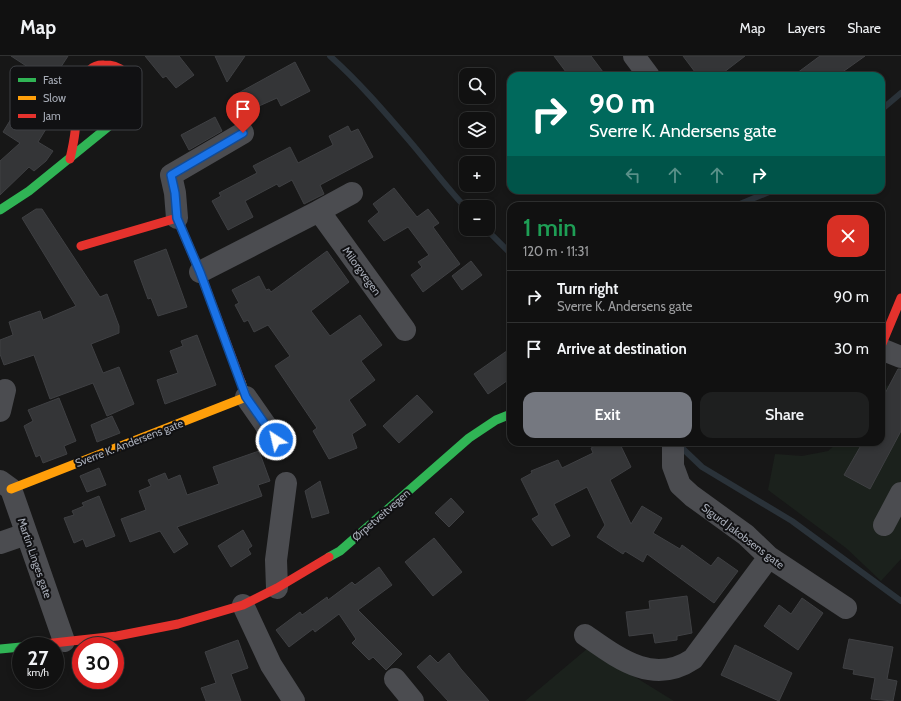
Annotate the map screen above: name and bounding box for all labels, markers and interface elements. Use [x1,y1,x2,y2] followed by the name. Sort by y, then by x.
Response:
[20,16,56,39] text: Map
[740,19,765,37] text: Map
[787,19,825,37] text: Layers
[847,19,881,37] text: Share
[10,66,142,130] legend
[459,68,495,236] map controls
[459,68,495,104] button: search
[43,73,62,87] text: Fast
[589,86,655,120] text: 90 m
[523,88,575,140] icon: right
[43,91,66,105] text: Slow
[226,92,260,133] pin
[232,98,254,120] icon: arrive
[42,109,61,123] text: Jam
[459,112,495,148] button: layers
[589,120,776,142] text: Sverre K. Andersens gate
[459,156,495,192] button: +
[622,164,644,186] icon: left
[664,164,686,186] icon: ahead
[706,164,728,186] icon: ahead
[748,164,770,186] icon: right
[459,200,495,236] button: −
[523,213,577,242] text: 1 min
[827,215,869,257] button: close
[523,243,589,259] text: 120 m · 11:31
[340,244,384,298] street label: Milorgvegen
[557,280,618,298] text: Turn right
[523,286,545,308] icon: right
[833,288,869,306] text: 90 m
[557,298,692,314] text: Sverre K. Andersens gate
[523,338,545,360] icon: arrive
[557,340,687,358] text: Arrive at destination
[834,340,869,358] text: 30 m
[523,392,692,438] button: Exit
[700,392,869,438] button: Share
[73,416,185,470] street label: Sverre K. Andersens gate
[255,419,297,461] position arrow
[349,486,413,544] street label: Ørpetveitvegen
[699,500,787,572] street label: Sigurd Jakobsens gate
[15,516,55,601] street label: Martin Linges gate
[72,637,124,689] speed limit sign: 30
[28,646,48,670] text: 27
[27,666,49,679] text: km/h

